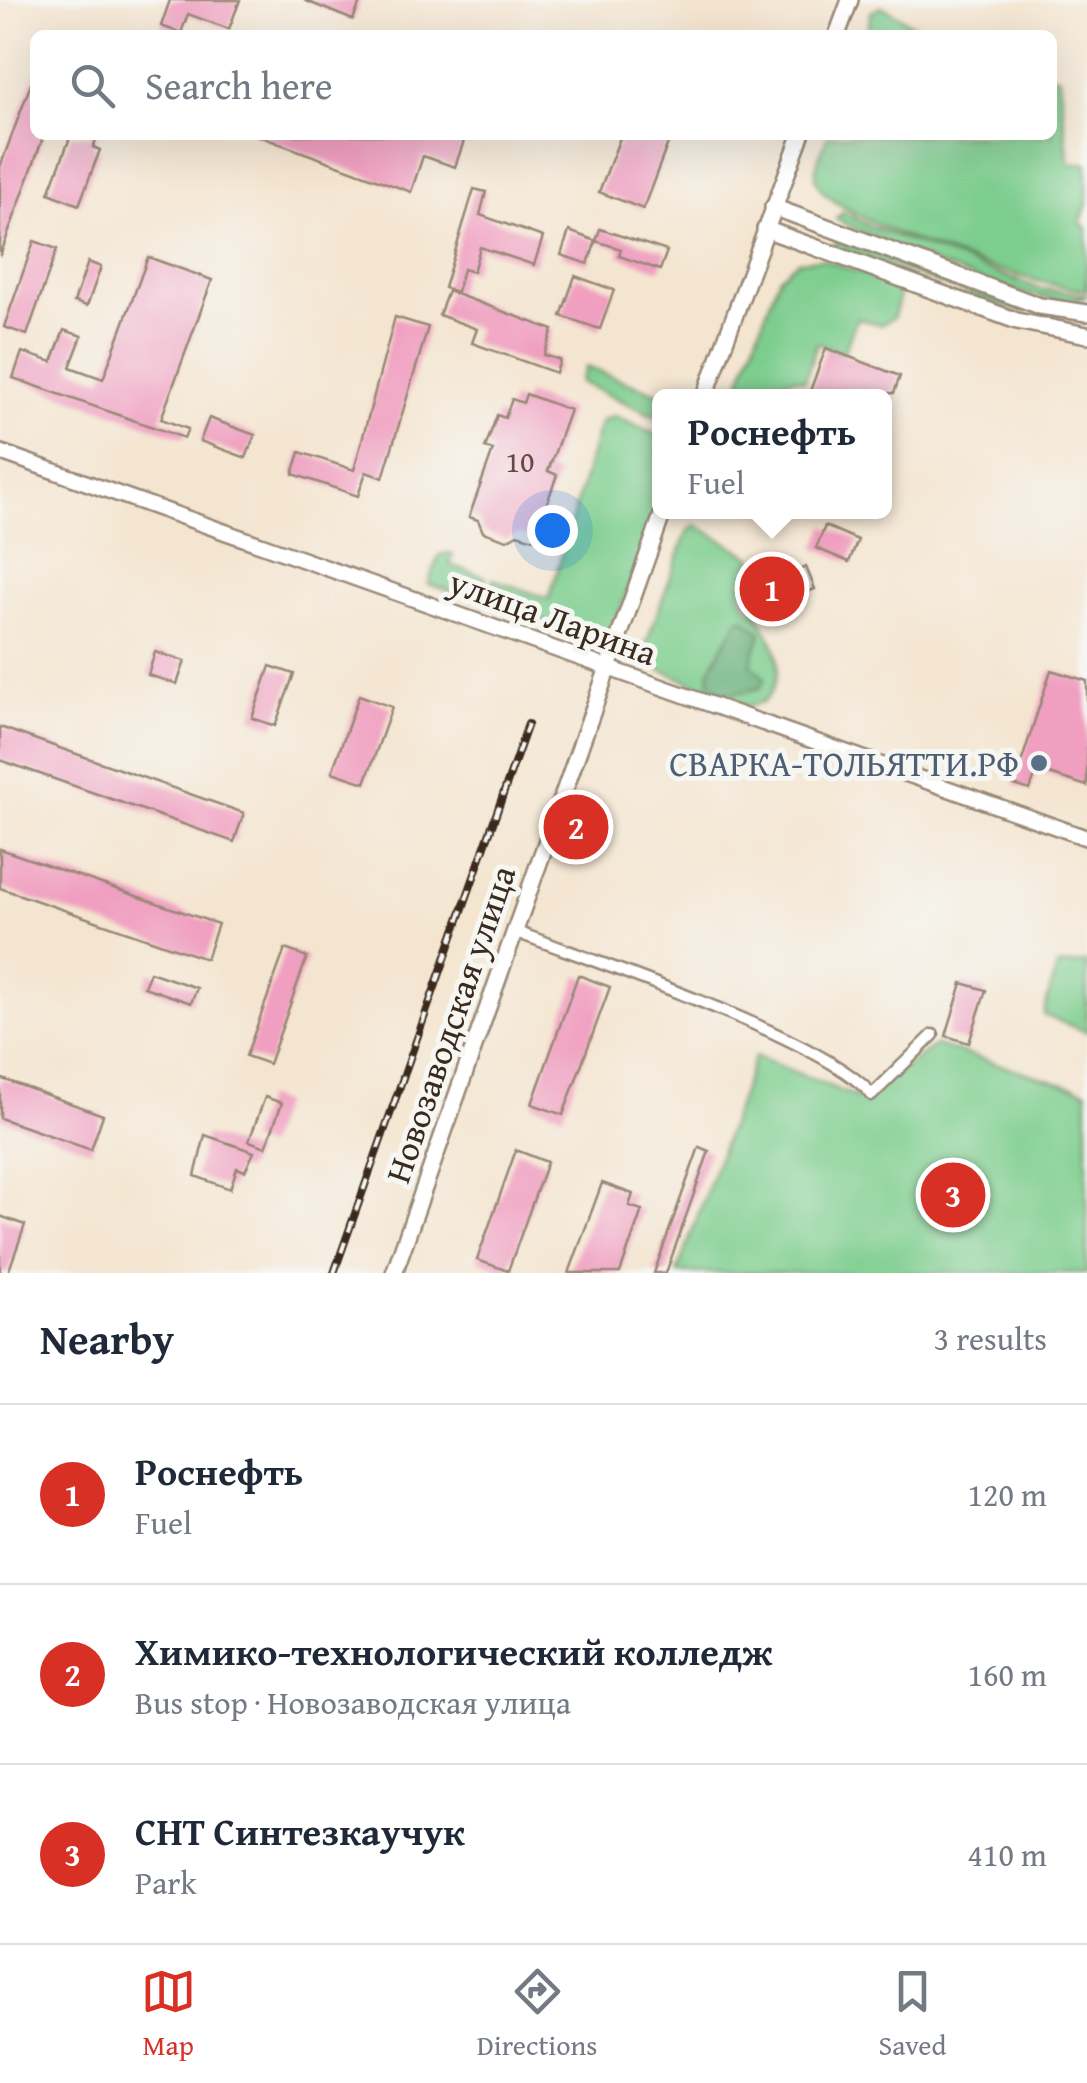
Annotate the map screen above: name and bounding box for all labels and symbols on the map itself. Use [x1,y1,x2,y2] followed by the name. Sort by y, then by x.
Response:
[506,439,534,483] house number: 10
[527,505,578,556] your location
[740,552,804,626] pin: 1
[441,555,664,678] street label: улица Ларина
[669,738,1019,789] place label: СВАРКА-ТОЛЬЯТТИ.РФ
[1028,752,1050,774] marker: СВАРКА-ТОЛЬЯТТИ.РФ
[544,790,608,864] pin: 2
[372,858,528,1189] street label: Новозаводская улица
[920,1158,986,1232] pin: 3

